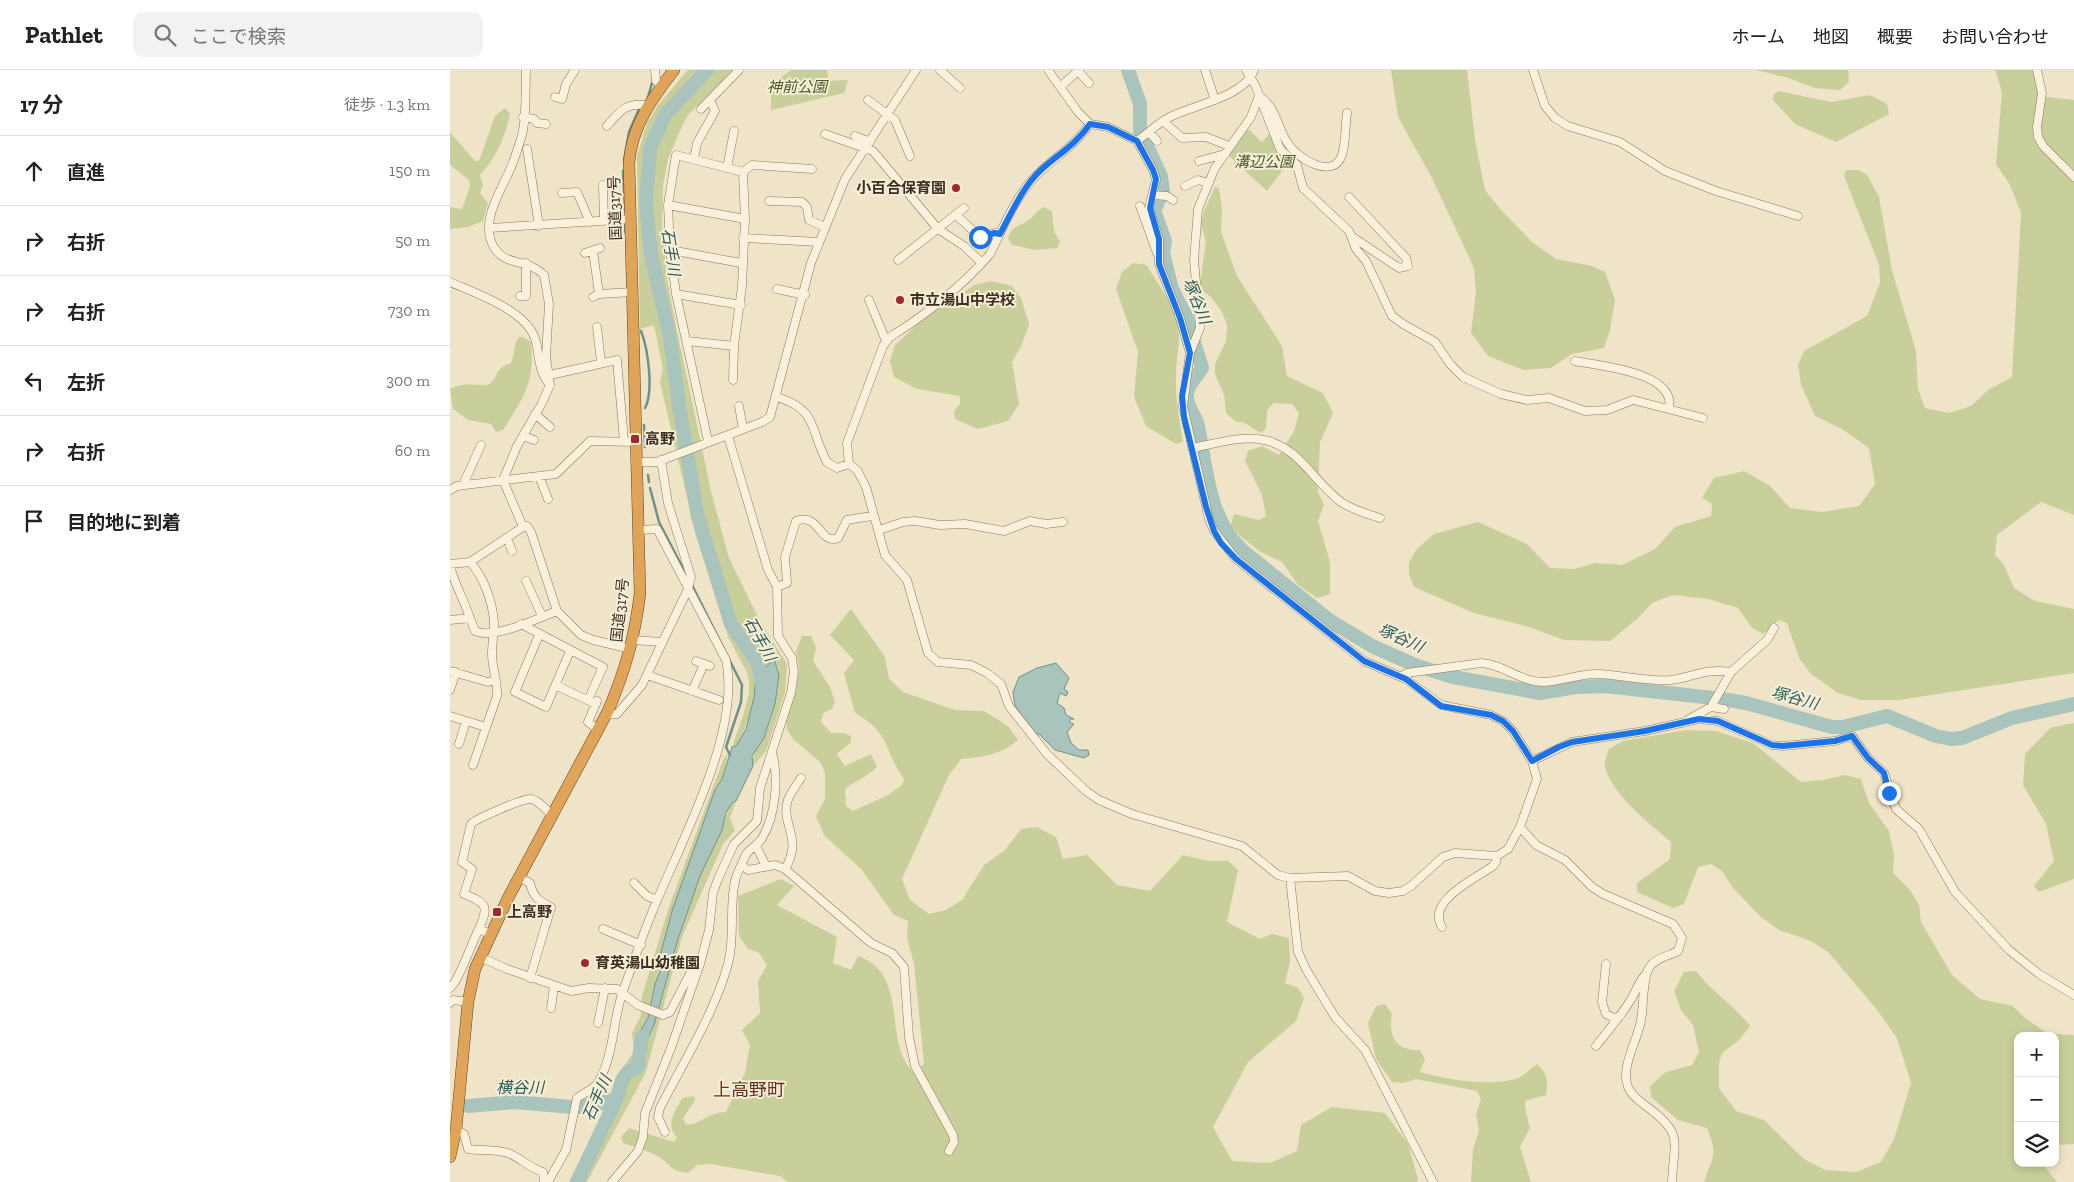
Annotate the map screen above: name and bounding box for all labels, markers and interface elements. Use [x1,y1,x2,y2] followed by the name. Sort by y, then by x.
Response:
[133,12,483,57] search box
[25,20,103,49] text: Pathlet
[151,21,179,49] icon: search
[191,25,286,48] text: ここで検索
[1732,26,1785,48] text: ホーム
[1813,26,1849,48] text: 地図
[1877,26,1913,48] text: 概要
[1941,26,2049,48] text: お問い合わせ
[767,78,829,96] park label: 神前公園
[20,92,63,117] text: 17 分
[344,95,430,114] text: 徒歩 · 1.3 km
[1234,153,1296,171] park label: 溝辺公園
[20,157,48,185] icon: ahead
[67,161,105,184] text: 直進
[389,161,430,180] text: 150 m
[605,175,625,241] street label: 国道317号
[856,179,946,197] place label: 小百合保育園
[950,182,962,194] marker: 小百合保育園
[969,226,992,249] route start
[20,227,48,255] icon: right
[658,227,684,279] water label: 石手川
[67,231,105,254] text: 右折
[395,231,430,250] text: 50 m
[1179,275,1216,329] water label: 塚谷川
[910,291,1015,309] place label: 市立湯山中学校
[894,294,906,306] marker: 市立湯山中学校
[20,297,48,325] icon: right
[67,301,105,324] text: 右折
[388,301,430,320] text: 730 m
[20,367,48,395] icon: left
[67,371,105,394] text: 左折
[386,371,430,390] text: 300 m
[645,430,675,448] place label: 高野
[629,433,641,445] marker: 高野
[20,437,48,465] icon: right
[67,441,105,464] text: 右折
[395,441,430,460] text: 60 m
[20,507,48,535] icon: arrive
[67,511,181,534] text: 目的地に到着
[608,577,632,643] street label: 国道317号
[740,613,781,666] water label: 石手川
[1375,620,1429,657] water label: 塚谷川
[1769,683,1823,714] water label: 塚谷川
[1878,782,1901,805] route end
[507,903,552,921] place label: 上高野
[491,906,503,918] marker: 上高野
[595,954,700,972] place label: 育英湯山幼稚園
[579,957,591,969] marker: 育英湯山幼稚園
[2014,1032,2059,1167] map controls
[2014,1032,2059,1077] button: +
[579,1070,616,1124] water label: 石手川
[2014,1077,2059,1122] button: −
[496,1078,546,1097] water label: 横谷川
[713,1079,785,1101] district label: 上高野町
[2014,1122,2059,1167] button: layers

